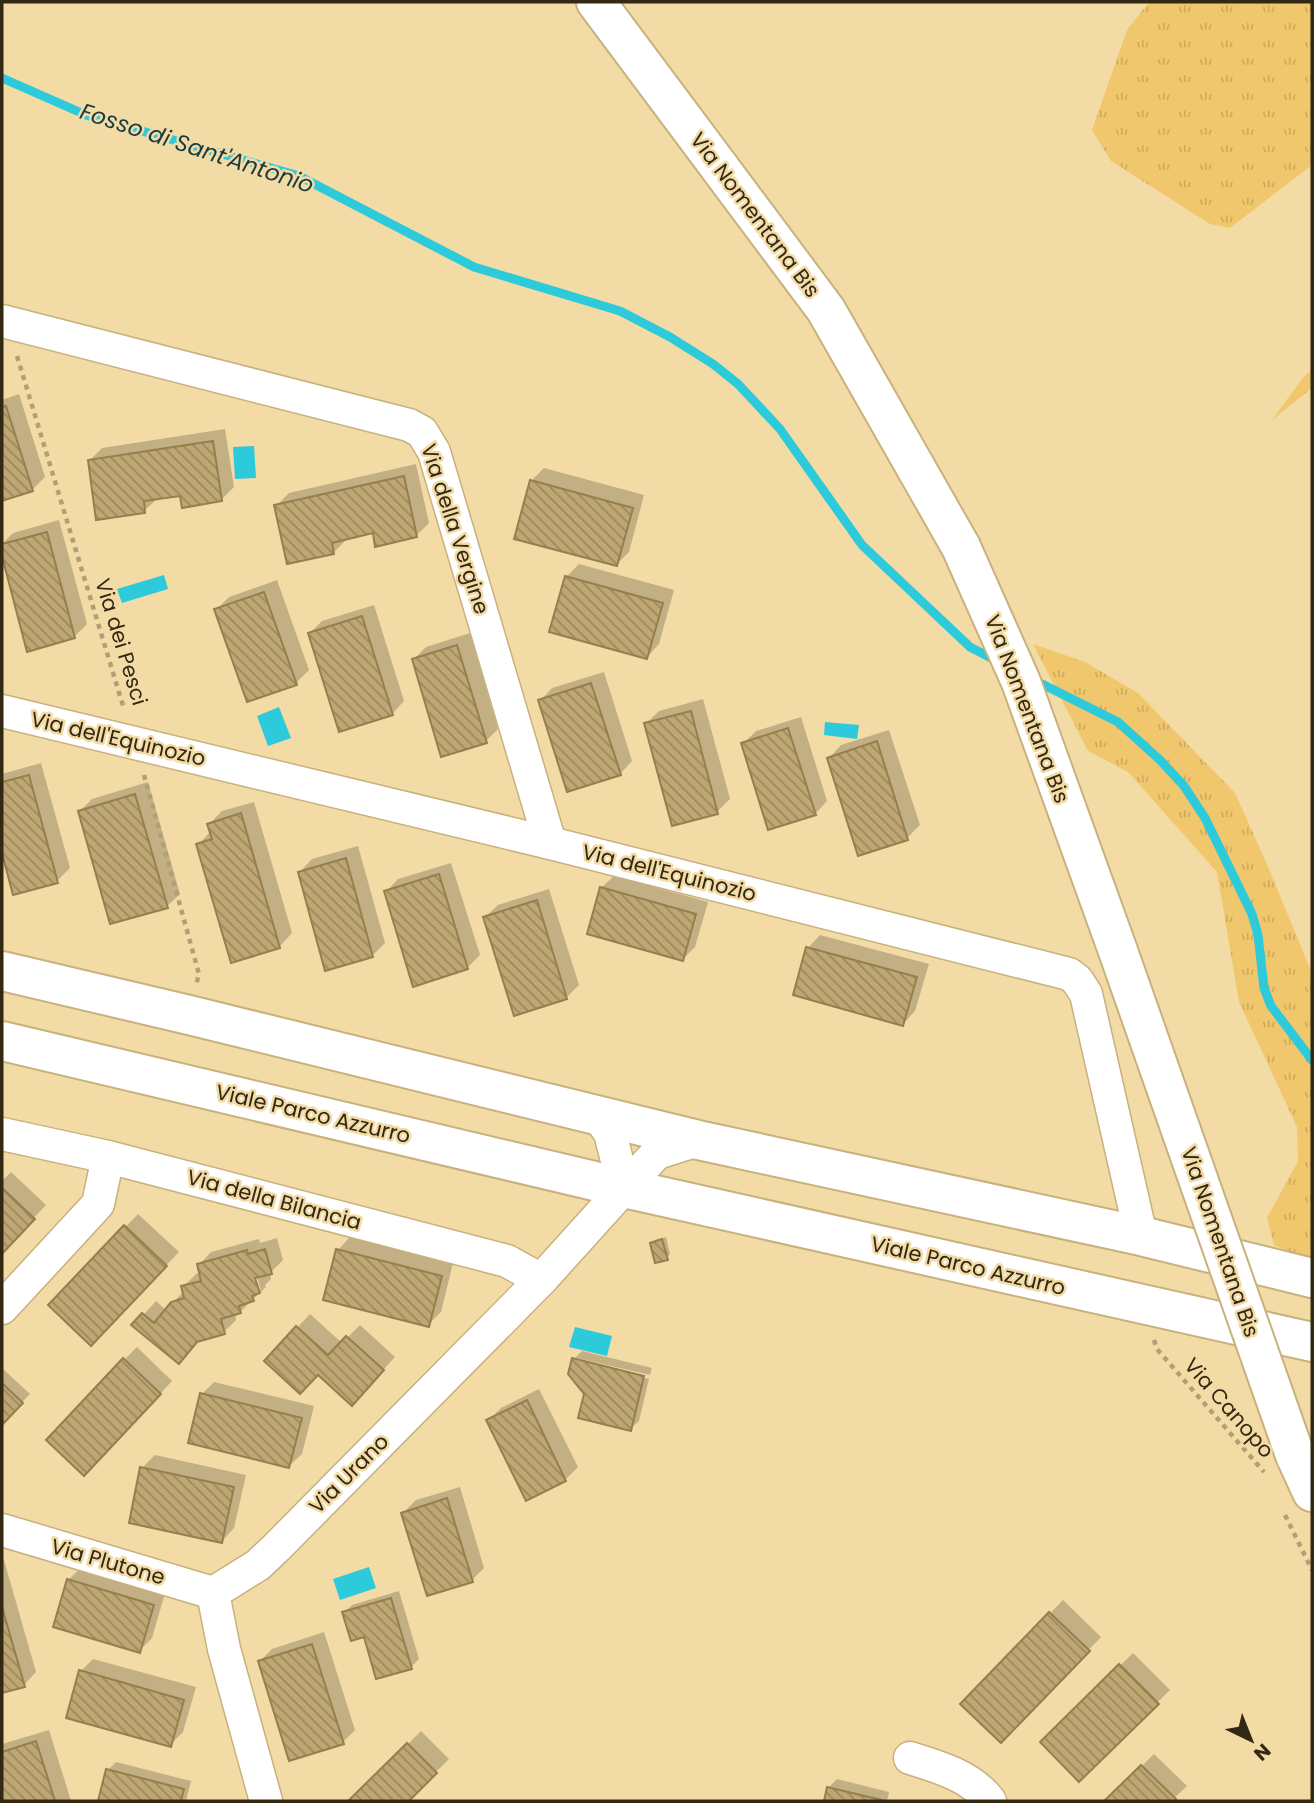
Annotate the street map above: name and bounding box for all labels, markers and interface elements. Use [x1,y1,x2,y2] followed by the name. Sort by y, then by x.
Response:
[76,95,318,201] water label: Fosso di Sant'Antonio
[684,126,827,303] street label: Via Nomentana Bis
[414,440,497,618] street label: Via della Vergine
[88,575,155,709] street label: Via dei Pesci
[978,610,1077,807] street label: Via Nomentana Bis
[28,704,208,773] street label: Via dell'Equinozio
[579,837,759,908] street label: Via dell'Equinozio
[213,1077,413,1150] street label: Viale Parco Azzurro
[1174,1143,1267,1341] street label: Via Nomentana Bis
[184,1162,365,1237] street label: Via della Bilancia
[868,1229,1068,1302] street label: Viale Parco Azzurro
[1178,1351,1281,1464] street label: Via Canopo
[302,1427,395,1520] street label: Via Urano
[48,1531,169,1592] street label: Via Plutone
[1216,1705,1286,1775] north arrow
[1248,1737,1277,1767] text: N

